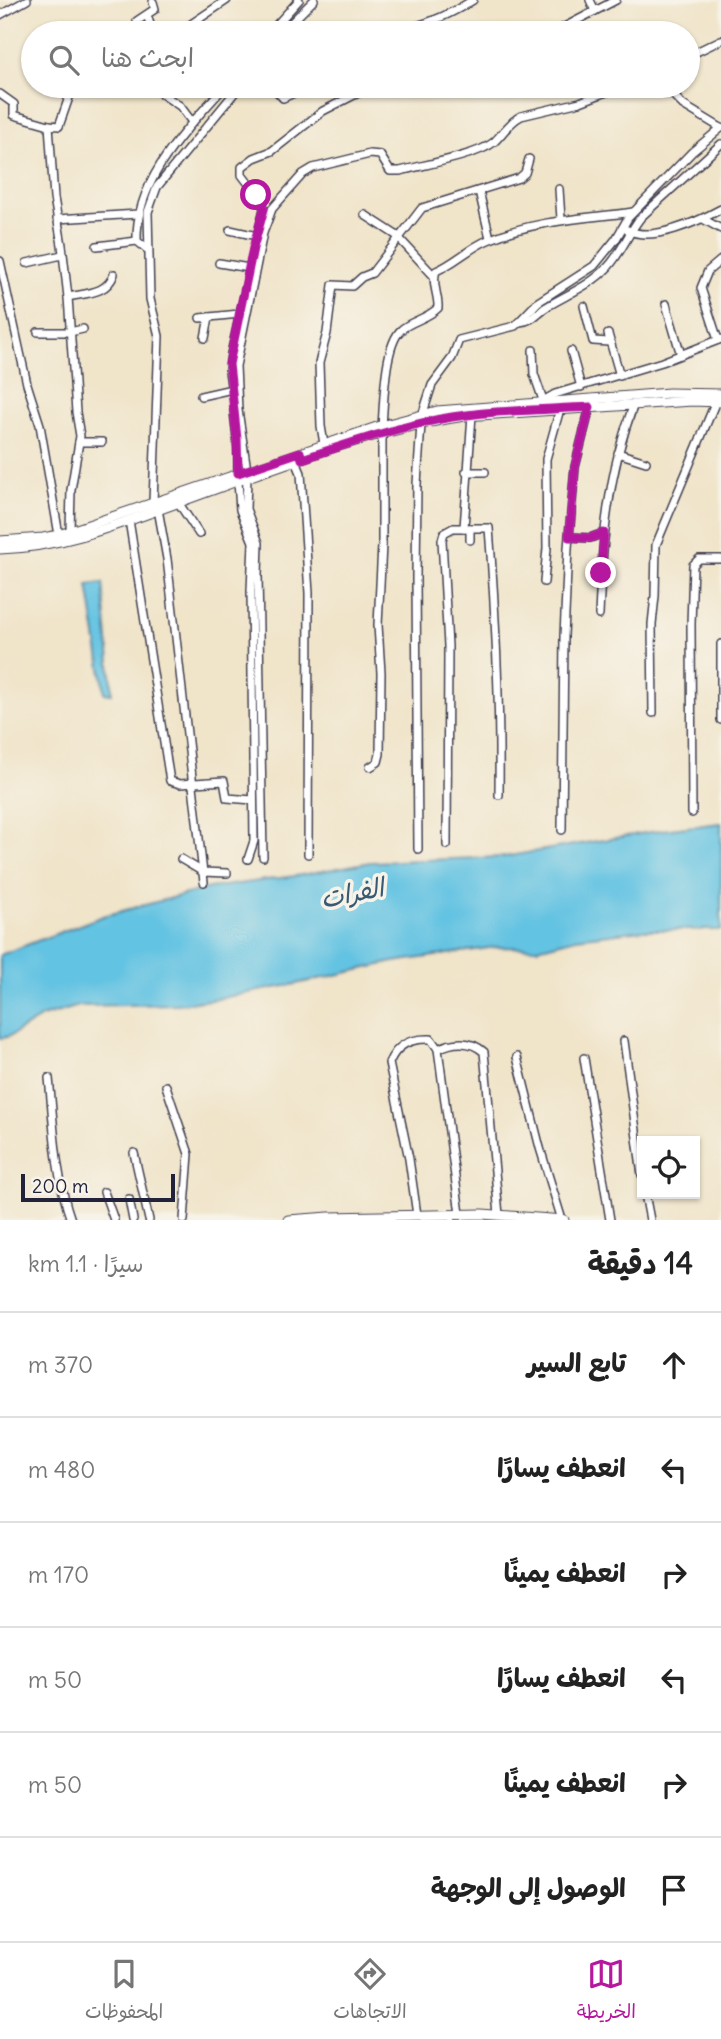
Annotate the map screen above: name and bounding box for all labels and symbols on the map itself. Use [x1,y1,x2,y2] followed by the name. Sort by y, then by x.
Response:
[240,179,271,210] route start
[585,557,616,588] route end
[317,870,390,915] water label: الفرات
[21,1171,175,1203] scale bar

